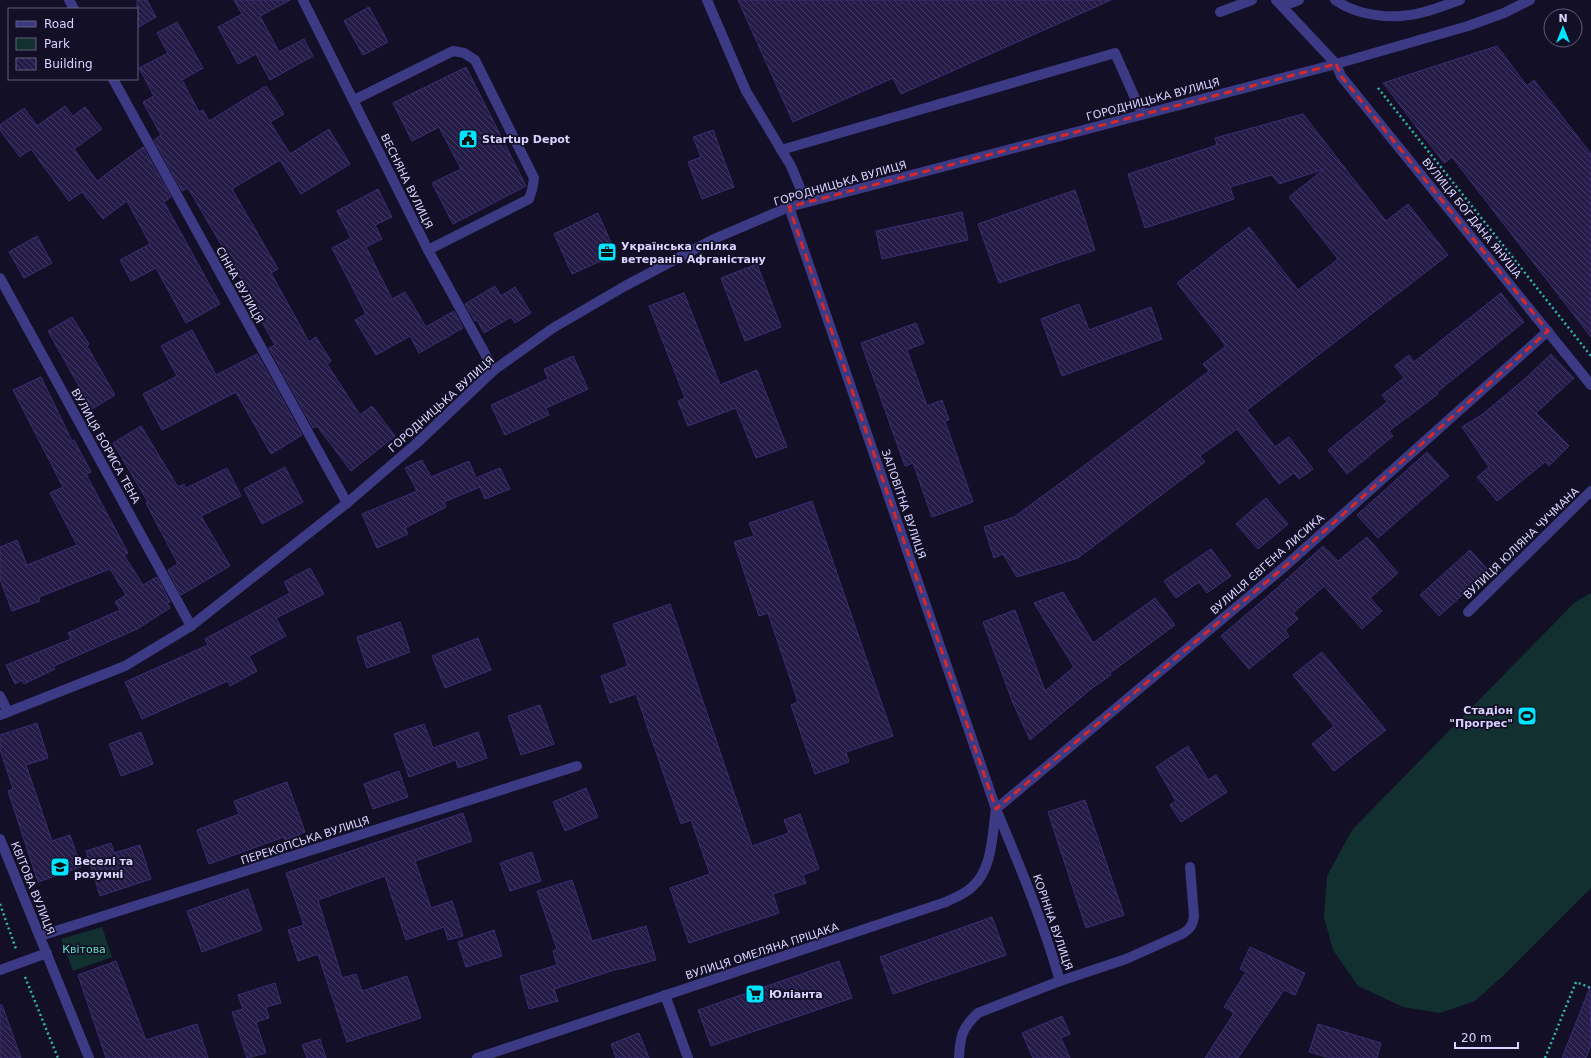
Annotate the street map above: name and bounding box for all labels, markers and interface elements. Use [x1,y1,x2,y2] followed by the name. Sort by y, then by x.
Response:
[8,8,138,80] legend
[1543,8,1583,48] north arrow
[1558,12,1568,25] text: N
[44,17,74,31] text: Road
[44,37,70,51] text: Park
[44,57,93,71] text: Building
[1085,75,1221,124] street label: ГОРОДНИЦЬКА ВУЛИЦЯ
[457,128,479,150] public building icon: Startup Depot
[378,131,435,231] street label: ВЕСНЯНА ВУЛИЦЯ
[482,133,570,146] place label: Startup Depot
[1419,156,1524,281] street label: ВУЛИЦЯ БОГДАНА ЯНУША
[772,158,908,209] street label: ГОРОДНИЦЬКА ВУЛИЦЯ
[621,240,766,266] place label: Українська спілка ветеранів Афганістану
[596,241,618,263] office icon: Українська спілка ветеранів Афганістану
[213,245,266,326] street label: СІННА ВУЛИЦЯ
[386,354,497,455] street label: ГОРОДНИЦЬКА ВУЛИЦЯ
[68,386,143,507] street label: ВУЛИЦЯ БОРИСА ТЕНА
[879,448,928,561] street label: ЗАПОВІТНА ВУЛИЦЯ
[1461,484,1582,602] street label: ВУЛИЦЯ ЮЛІЯНА ЧУЧМАНА
[1208,511,1327,617] street label: ВУЛИЦЯ ЄВГЕНА ЛИСИКА
[1449,704,1513,730] place label: Стадіон "Прогрес"
[1516,705,1538,727] sports icon: Стадіон "Прогрес"
[239,814,371,867] street label: ПЕРЕКОПСЬКА ВУЛИЦЯ
[8,840,57,937] street label: КВІТОВА ВУЛИЦЯ
[74,855,133,881] place label: Веселі та розумні
[49,856,71,878] school or university icon: Веселі та розумні
[1030,872,1075,972] street label: КОРІННА ВУЛИЦЯ
[684,920,841,982] street label: ВУЛИЦЯ ОМЕЛЯНА ПРІЦАКА
[62,943,106,956] park label: Квітова
[744,983,766,1005] supermarket icon: Юліанта
[769,988,823,1001] place label: Юліанта
[1455,1024,1518,1050] scale bar
[1461,1031,1492,1045] text: 20 m

